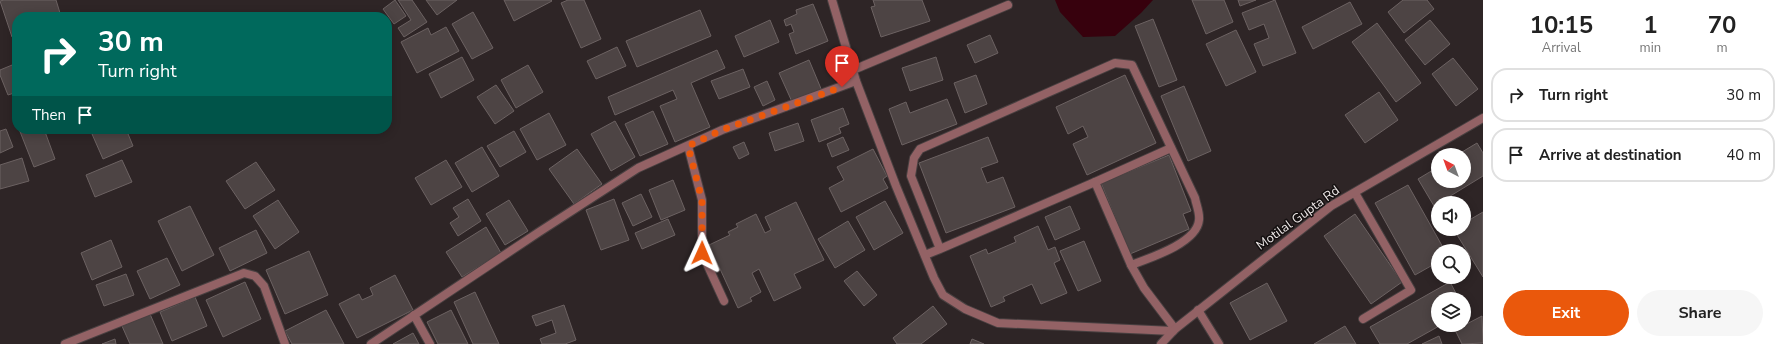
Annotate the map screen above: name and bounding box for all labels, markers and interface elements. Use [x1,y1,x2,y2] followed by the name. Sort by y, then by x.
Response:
[1530,9,1593,41] text: 10:15
[1643,9,1658,41] text: 1
[1708,9,1736,41] text: 70
[98,23,164,61] text: 30 m
[32,28,84,80] icon: right
[1542,39,1581,57] text: Arrival
[1640,39,1661,57] text: min
[1716,39,1728,57] text: m
[825,46,859,87] pin
[831,52,853,74] icon: arrive
[98,59,177,83] text: Turn right
[1505,84,1527,106] icon: right
[1539,85,1608,105] text: Turn right
[1726,85,1761,105] text: 30 m
[74,104,96,126] icon: arrive
[32,105,66,125] text: Then
[1505,144,1527,166] icon: arrive
[1539,145,1682,165] text: Arrive at destination
[1726,145,1761,165] text: 40 m
[1431,148,1471,188] north arrow
[1431,148,1471,332] map controls
[1253,182,1343,254] street label: Motilal Gupta Rd
[1431,196,1471,236] button: sound
[681,232,723,274] position arrow
[1431,244,1471,284] button: search
[1503,290,1629,336] button: Exit
[1637,290,1763,336] button: Share
[1431,292,1471,332] button: layers

